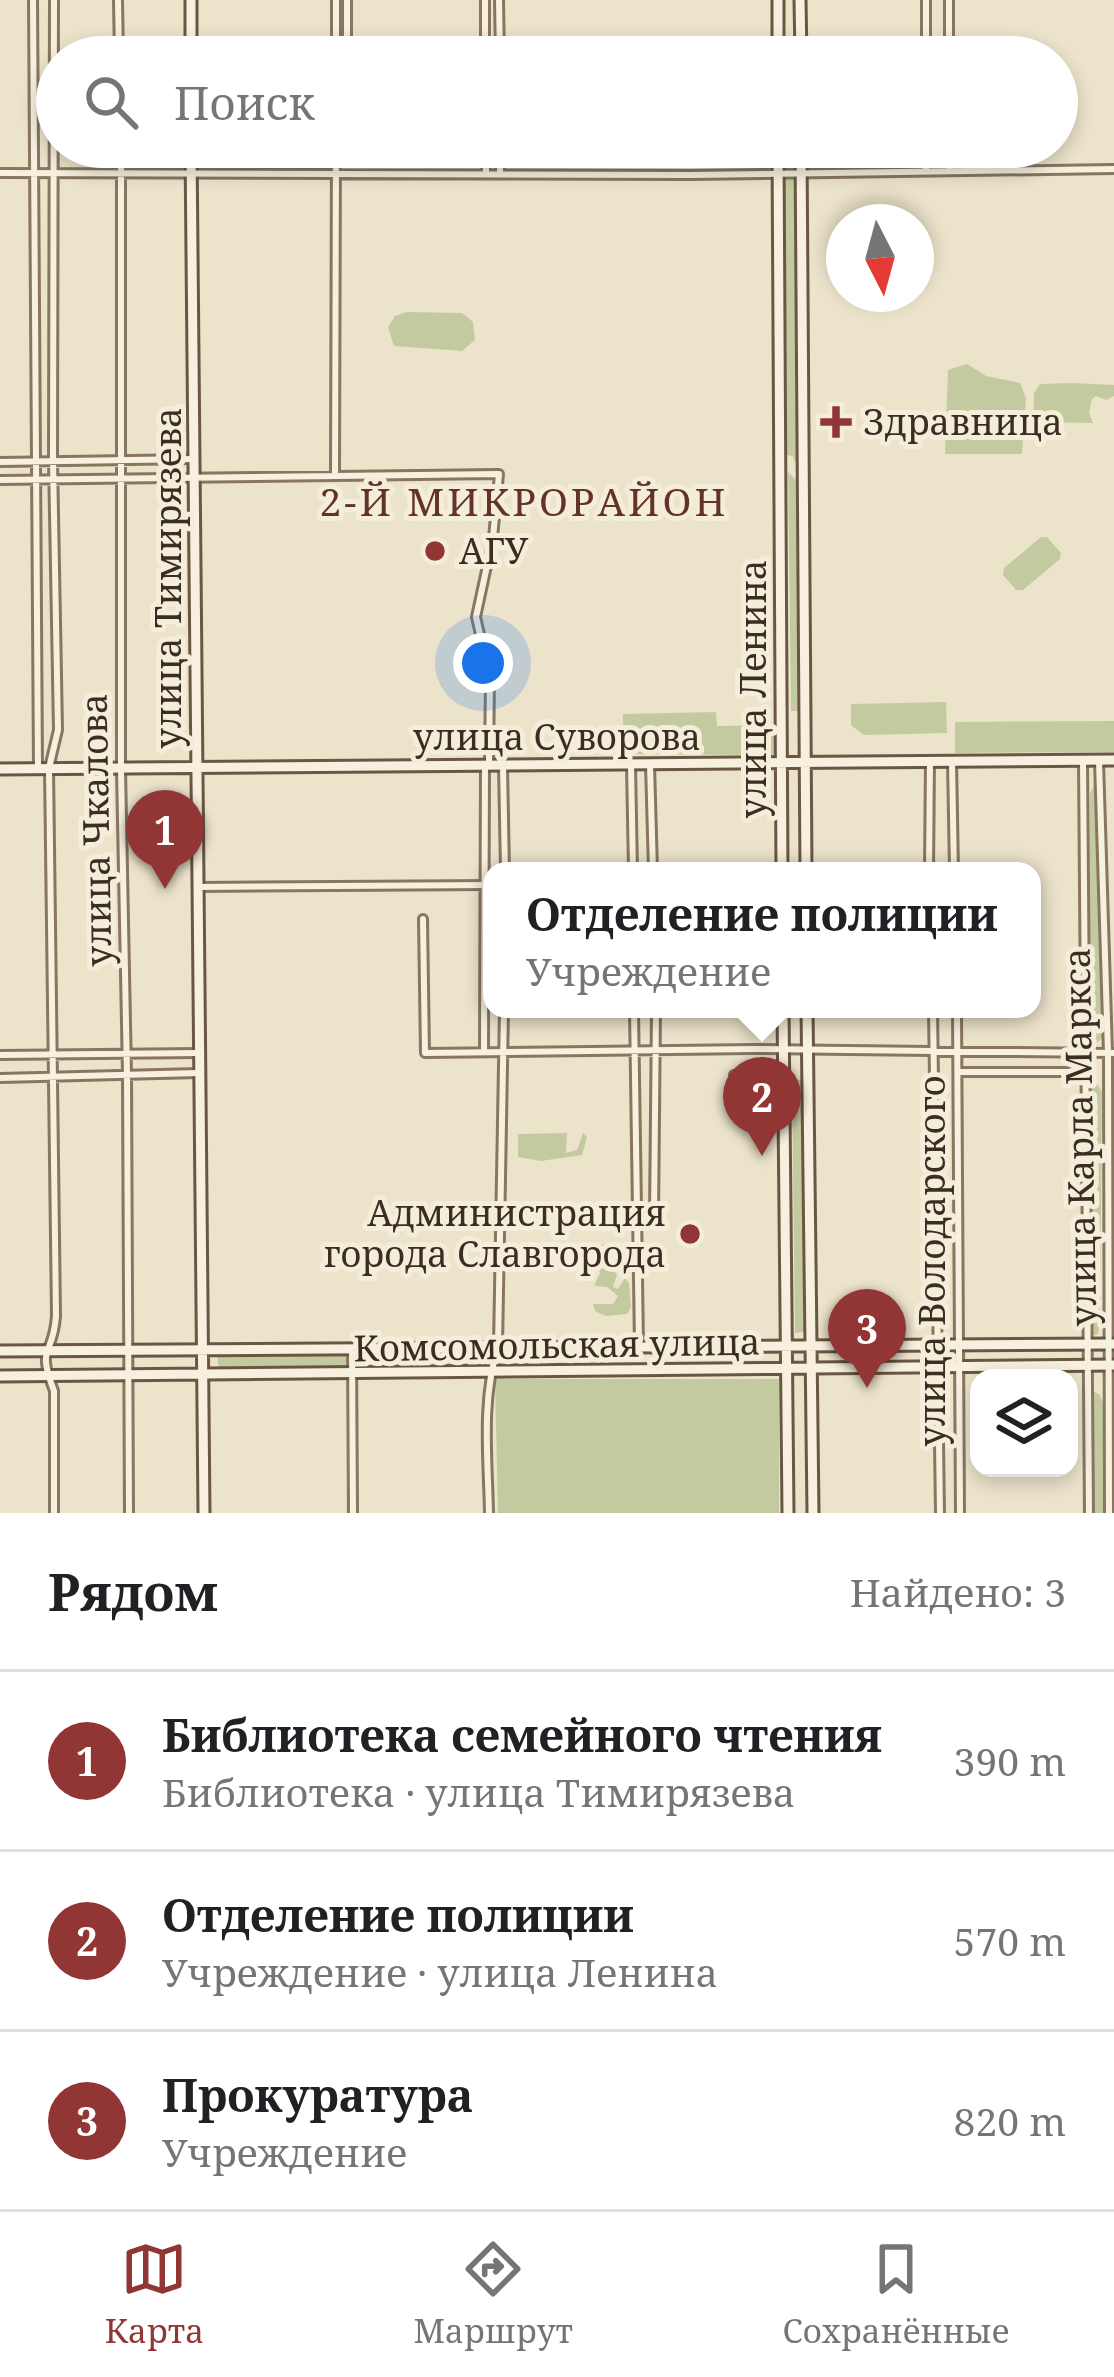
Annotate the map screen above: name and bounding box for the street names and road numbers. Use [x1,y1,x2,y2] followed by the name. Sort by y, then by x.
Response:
[143,407,192,749] street label: улица Тимирязева
[728,559,777,819] street label: улица Ленина
[69,693,122,967] street label: улица Чкалова
[413,712,701,761] street label: улица Суворова
[1052,947,1107,1327] street label: улица Карла Маркса
[907,1075,956,1447] street label: улица Володарского
[353,1316,761,1373] street label: Комсомольская улица

